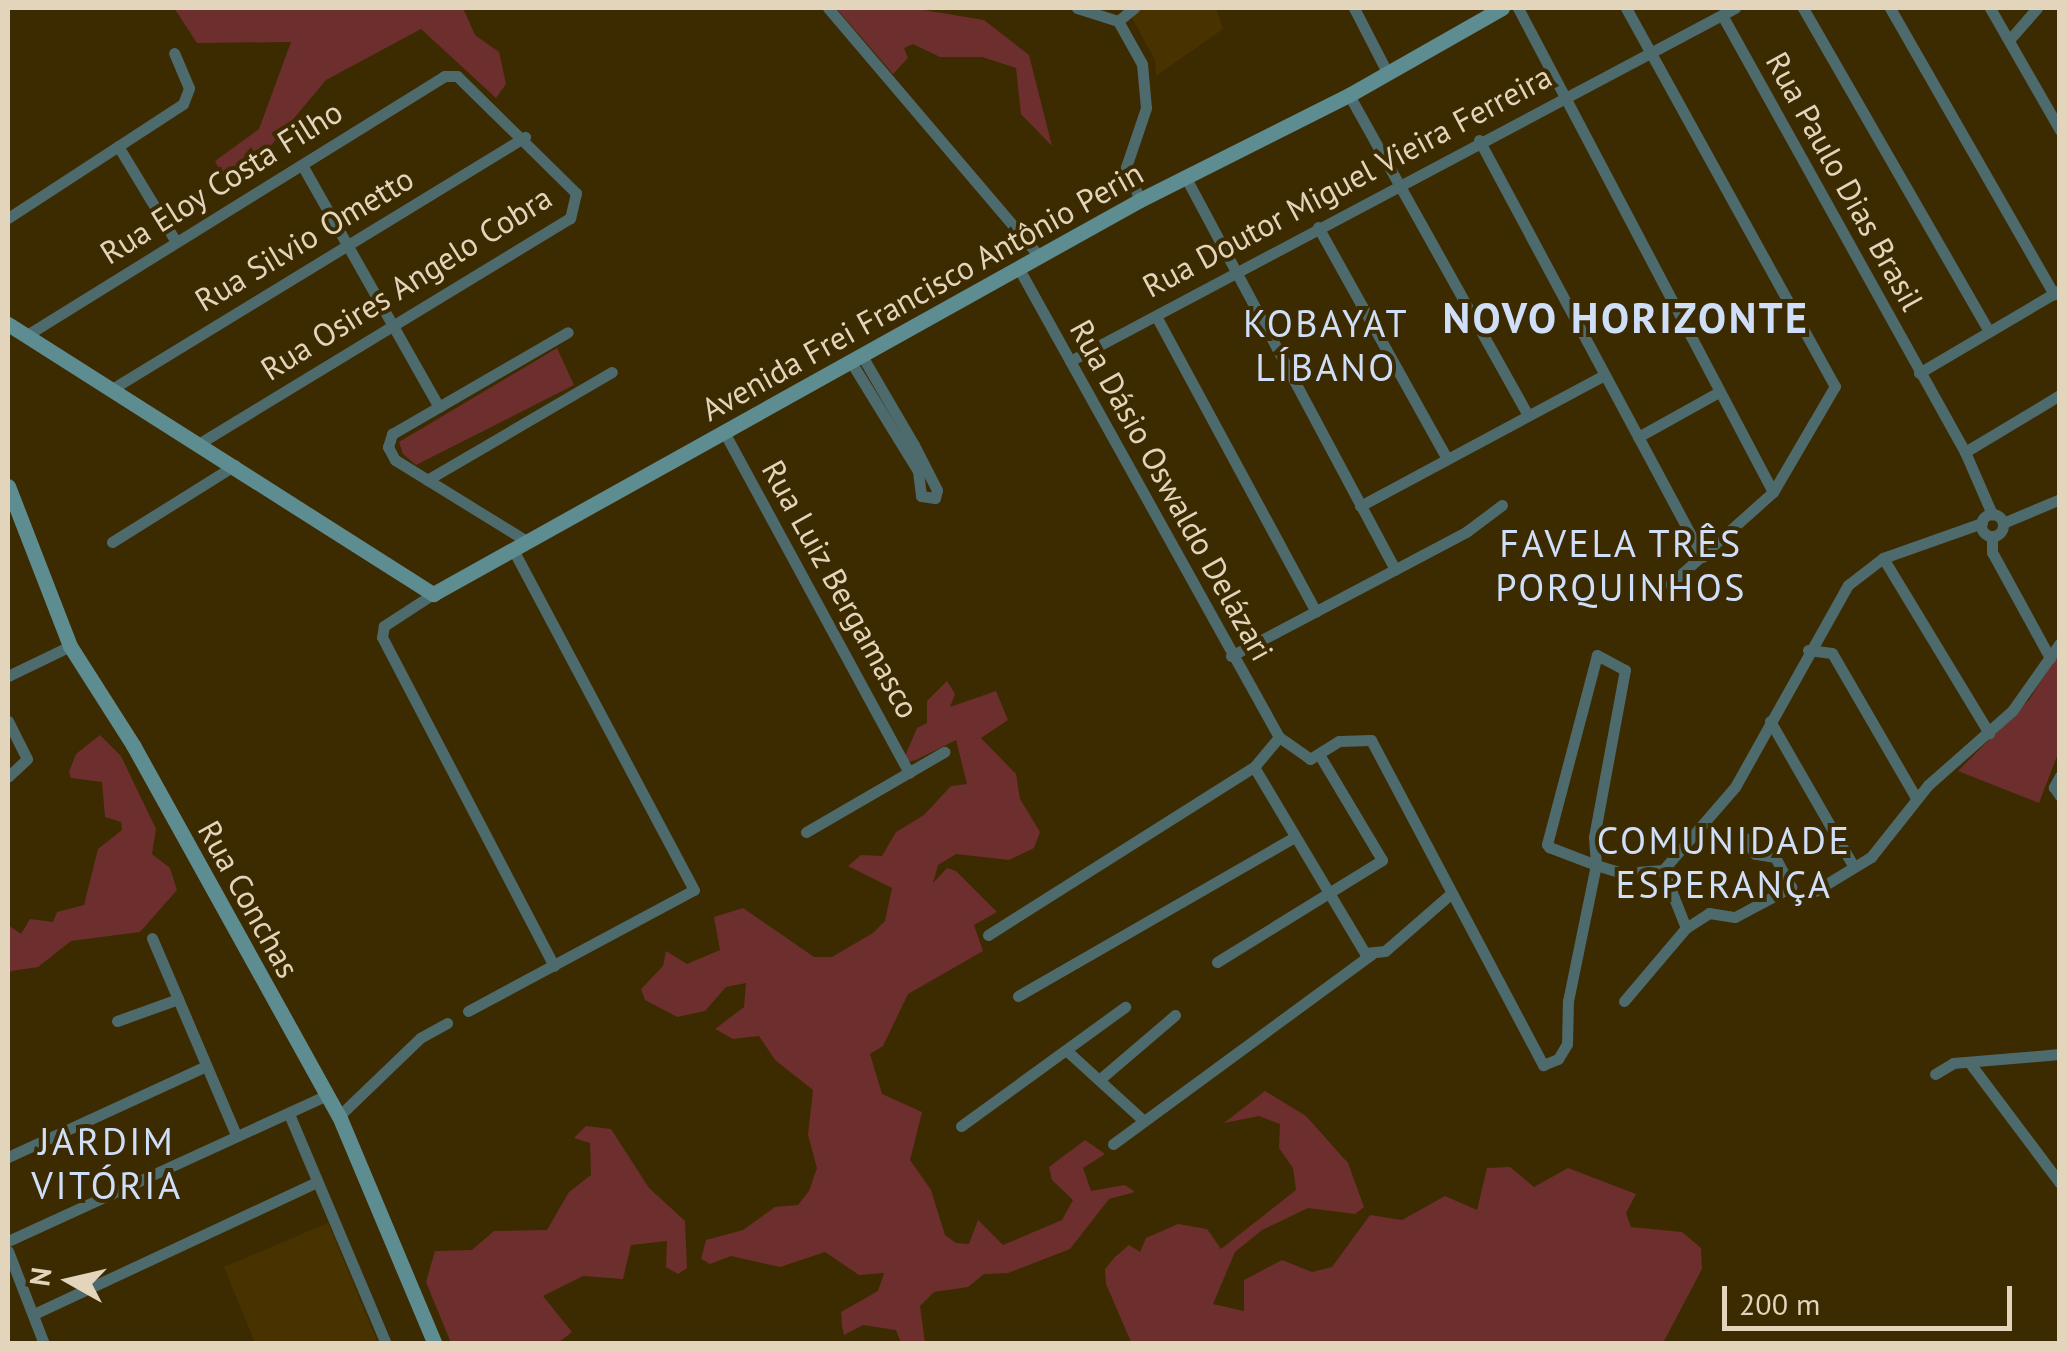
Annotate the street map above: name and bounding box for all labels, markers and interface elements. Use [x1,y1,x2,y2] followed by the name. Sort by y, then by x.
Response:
[1758,45,1932,317] street label: Rua Paulo Dias Brasil
[1136,56,1558,306] street label: Rua Doutor Miguel Vieira Ferreira
[92,92,350,272] street label: Rua Eloy Costa Filho
[694,153,1150,429] street label: Avenida Frei Francisco Antônio Perin
[188,159,420,319] street label: Rua Silvio Ometto
[253,178,559,388] street label: Rua Osires Angelo Cobra
[1442,293,1810,343] district label: NOVO HORIZONTE
[1243,300,1409,389] district label: KOBAYAT LÍBANO
[1062,313,1282,667] street label: Rua Dásio Oswaldo Delázari
[754,453,928,725] street label: Rua Luiz Bergamasco
[1495,520,1747,610] district label: FAVELA TRÊS PORQUINHOS
[190,814,308,984] street label: Rua Conchas
[1597,817,1851,906] district label: COMUNIDADE ESPERANÇA
[31,1118,183,1208] district label: JARDIM VITÓRIA
[20,1231,120,1331] north arrow
[20,1265,59,1288] text: N
[1727,1266,2017,1328] scale bar
[1739,1284,1820,1323] text: 200 m

